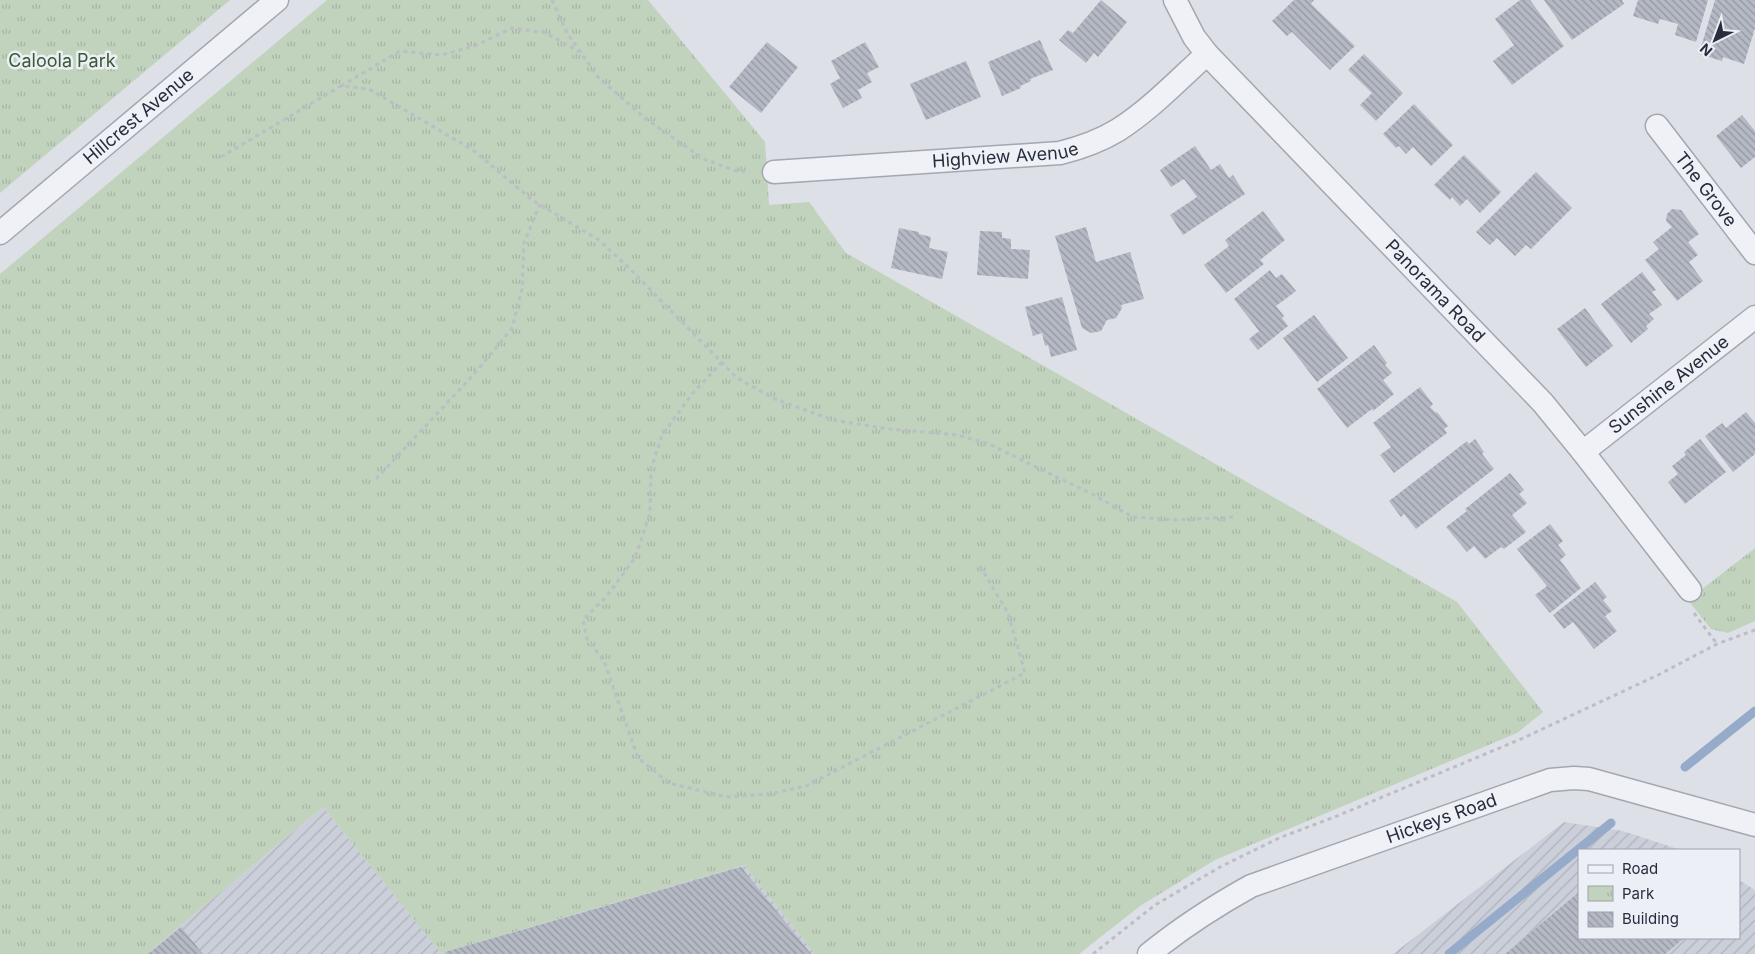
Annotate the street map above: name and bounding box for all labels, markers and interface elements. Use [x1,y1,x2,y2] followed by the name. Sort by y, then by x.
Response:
[1690,15,1740,65] north arrow
[1696,40,1716,60] text: N
[8,50,116,71] park label: Caloola Park
[79,64,198,168] street label: Hillcrest Avenue
[931,137,1081,171] street label: Highview Avenue
[1671,148,1742,230] street label: The Grove
[1381,235,1490,346] street label: Panorama Road
[1604,331,1733,438] street label: Sunshine Avenue
[1383,789,1500,847] street label: Hickeys Road
[1578,849,1740,939] legend
[1622,859,1658,878] text: Road
[1622,884,1655,903] text: Park
[1622,909,1679,928] text: Building

